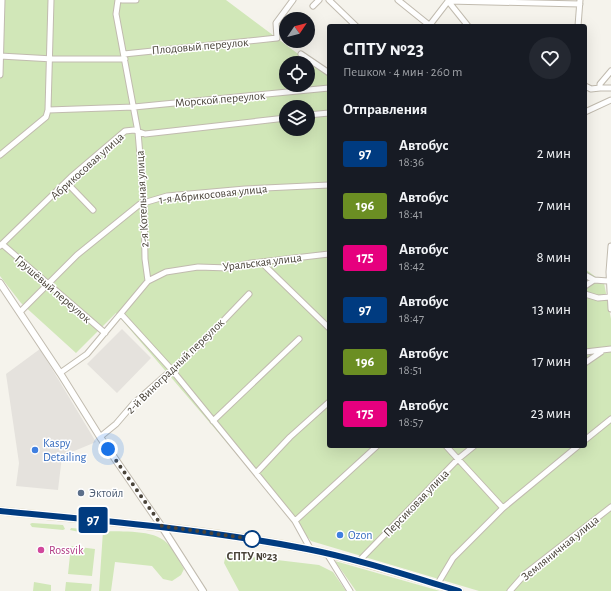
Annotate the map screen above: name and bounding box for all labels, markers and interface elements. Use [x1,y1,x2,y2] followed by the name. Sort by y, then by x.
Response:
[279,12,315,48] north arrow
[279,12,315,136] map controls
[151,36,249,57] street label: Плодовый переулок
[529,37,571,79] button: heart
[343,40,424,59] text: СПТУ №23
[279,56,315,92] button: locate
[343,66,462,79] text: Пешком · 4 мин · 260 m
[174,89,266,110] street label: Морской переулок
[279,100,315,136] button: layers
[343,102,427,117] text: Отправления
[48,130,127,203] street label: Абрикосовая улица
[399,138,449,153] text: Автобус
[537,146,571,161] text: 2 мин
[359,147,371,161] text: 97
[133,150,152,248] street label: 2-я Котельная улица
[399,156,424,169] text: 18:36
[158,182,268,207] street label: 1-я Абрикосовая улица
[399,190,449,205] text: Автобус
[537,198,571,213] text: 7 мин
[356,199,374,213] text: 196
[399,208,423,221] text: 18:41
[399,242,449,257] text: Автобус
[536,250,571,265] text: 8 мин
[222,251,303,274] street label: Уральская улица
[356,251,374,265] text: 175
[12,253,94,326] street label: Грушёвый переулок
[399,260,425,273] text: 18:42
[399,294,449,309] text: Автобус
[532,302,571,317] text: 13 мин
[359,303,371,317] text: 97
[399,312,424,325] text: 18:47
[124,316,227,417] street label: 2-й Виноградный переулок
[399,346,449,361] text: Автобус
[532,354,571,369] text: 17 мин
[356,355,374,369] text: 196
[399,364,423,377] text: 18:51
[399,398,449,413] text: Автобус
[531,406,571,421] text: 23 мин
[356,407,374,421] text: 175
[399,416,423,429] text: 18:57
[43,437,87,463] place label: Kaspy Detailing
[98,439,118,459] your location
[30,445,40,455] marker: Kaspy Detailing
[381,467,452,540] street label: Персиковая улица
[89,487,123,499] place label: Эктойл
[76,488,86,498] marker: Эктойл
[75,507,111,533] line badge: 97
[87,513,99,527] text: 97
[519,513,602,584] street label: Земляничная улица
[348,529,372,541] place label: Ozon
[243,530,261,548] marker: СПТУ №23
[335,530,345,540] marker: Ozon
[49,544,84,556] place label: Rossvik
[36,545,46,555] marker: Rossvik
[226,550,278,562] place label: СПТУ №23

